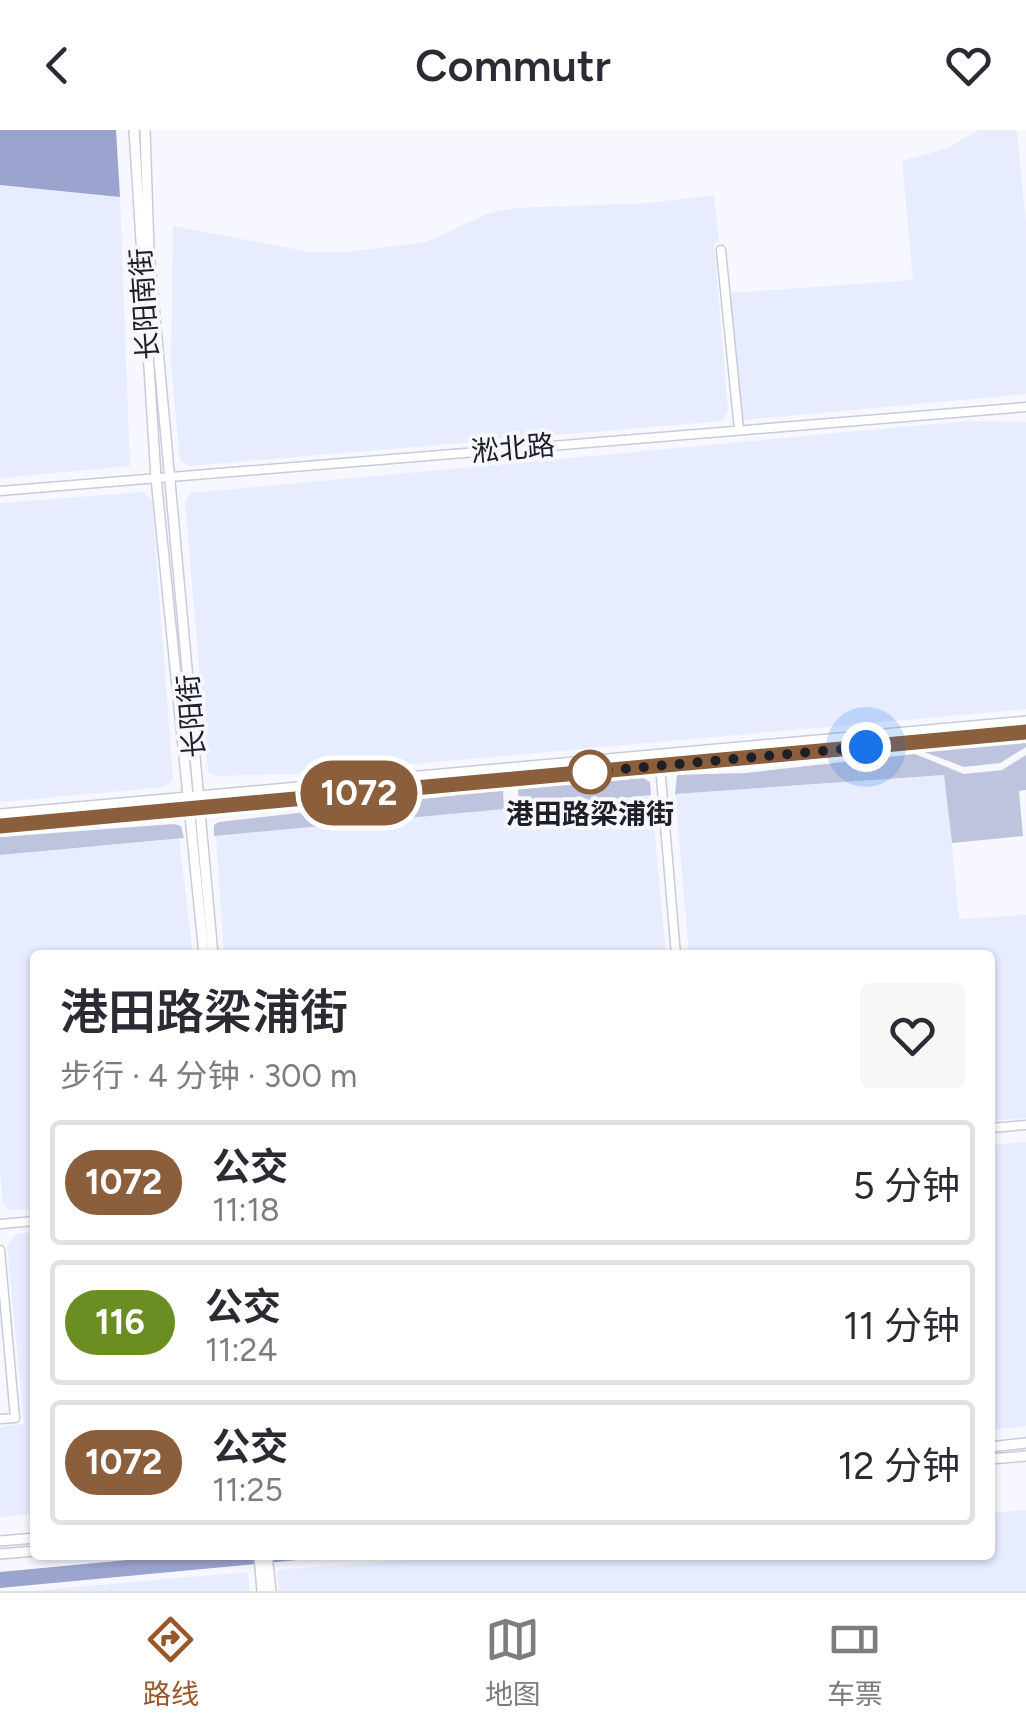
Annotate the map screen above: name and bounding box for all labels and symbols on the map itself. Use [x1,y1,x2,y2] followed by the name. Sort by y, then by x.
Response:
[123,247,165,361] street label: 长阳南街
[470,427,556,469] street label: 淞北路
[170,673,212,759] street label: 长阳街
[841,722,891,772] your location
[569,751,611,793] marker: 港田路梁浦街
[289,760,429,826] line badge: 1072
[506,797,674,831] place label: 港田路梁浦街

